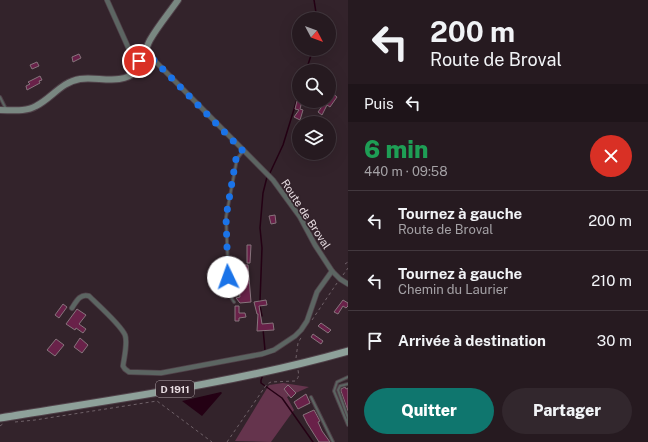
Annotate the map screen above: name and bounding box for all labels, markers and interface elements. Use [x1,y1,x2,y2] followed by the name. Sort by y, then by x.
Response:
[292,12,336,56] north arrow
[292,12,336,160] map controls
[430,15,515,48] text: 200 m
[364,16,416,68] icon: left
[122,44,156,78] pin
[430,49,562,70] text: Route de Broval
[128,50,150,72] icon: arrive
[292,64,336,108] button: search
[402,92,424,114] icon: left
[364,95,394,112] text: Puis
[292,116,336,160] button: layers
[364,135,428,163] text: 6 min
[590,135,632,177] button: close
[364,164,448,179] text: 440 m · 09:58
[279,177,333,251] street label: Route de Broval
[398,205,522,222] text: Tournez à gauche
[364,210,386,232] icon: left
[588,212,632,229] text: 200 m
[398,222,493,237] text: Route de Broval
[207,256,249,298] position arrow
[398,265,522,282] text: Tournez à gauche
[364,270,386,292] icon: left
[591,272,632,289] text: 210 m
[398,282,508,297] text: Chemin du Laurier
[364,330,386,352] icon: arrive
[398,332,546,349] text: Arrivée à destination
[597,332,632,349] text: 30 m
[156,381,194,397] road number: D 1911
[364,388,494,434] button: Quitter
[502,388,632,434] button: Partager

